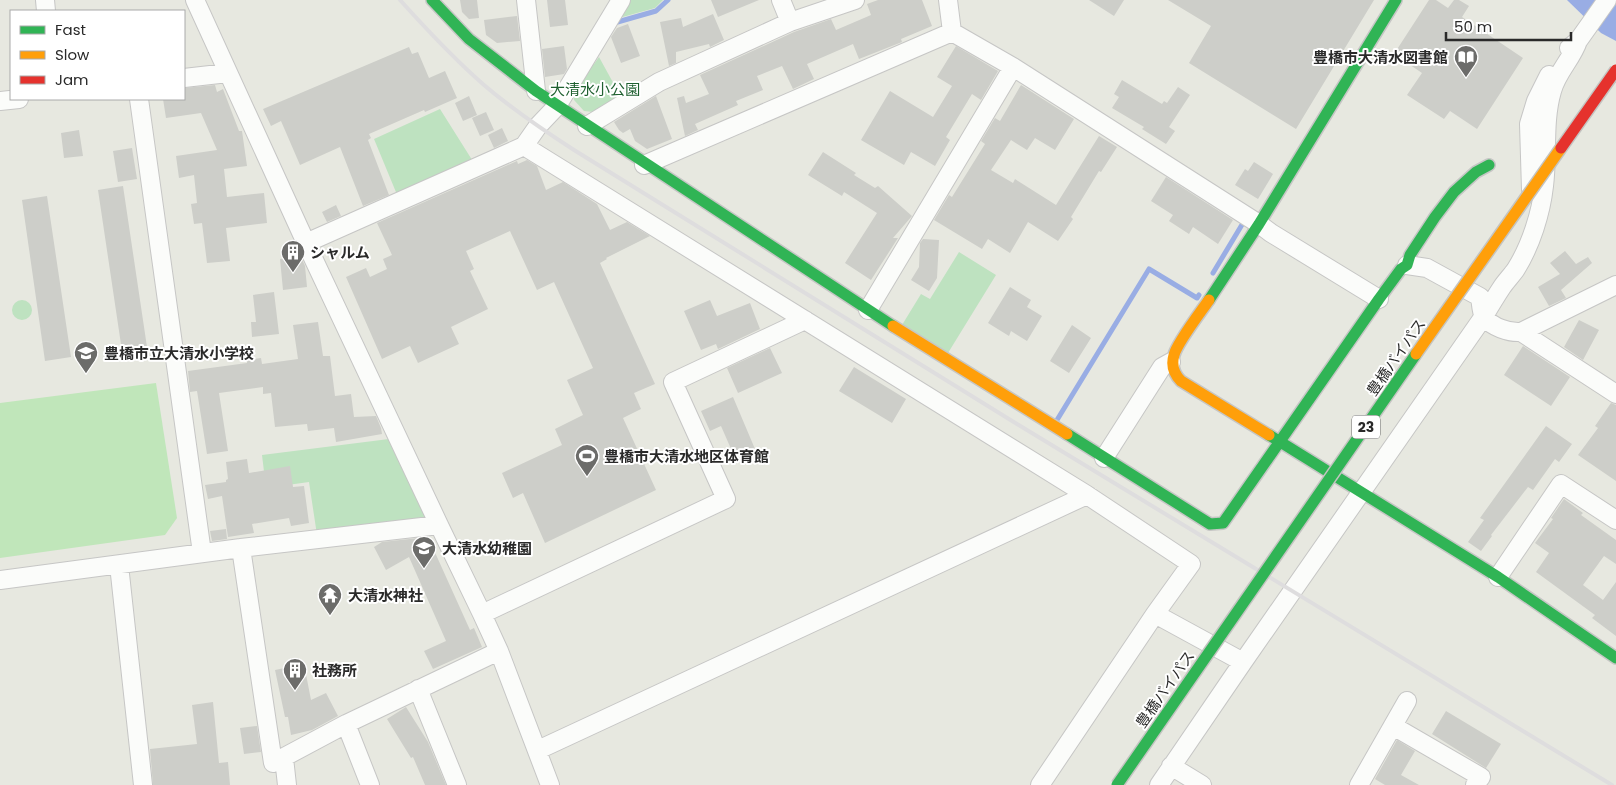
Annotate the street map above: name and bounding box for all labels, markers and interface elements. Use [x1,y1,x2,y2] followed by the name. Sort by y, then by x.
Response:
[10,10,185,100] legend
[1446,10,1571,42] scale bar
[1454,16,1492,37] text: 50 m
[55,19,86,40] text: Fast
[55,44,90,65] text: Slow
[1453,44,1479,78] library icon: 豊橋市大清水図書館
[1313,47,1448,68] place label: 豊橋市大清水図書館
[55,69,89,90] text: Jam
[550,79,640,100] park label: 大清水小公園
[280,239,306,273] building icon: シャルム
[310,242,370,263] place label: シャルム
[1362,314,1430,400] street label: 豊橋バイパス
[73,340,99,374] school or university icon: 豊橋市立大清水小学校
[104,343,254,364] place label: 豊橋市立大清水小学校
[1352,416,1380,438] road number: 23
[574,443,600,477] sports icon: 豊橋市大清水地区体育館
[604,446,769,467] place label: 豊橋市大清水地区体育館
[411,535,437,569] school or university icon: 大清水幼稚園
[442,538,532,559] place label: 大清水幼稚園
[317,582,343,616] temple icon: 大清水神社
[348,585,423,606] place label: 大清水神社
[1131,646,1199,732] street label: 豊橋バイパス
[282,657,308,691] building icon: 社務所
[312,660,357,681] place label: 社務所

